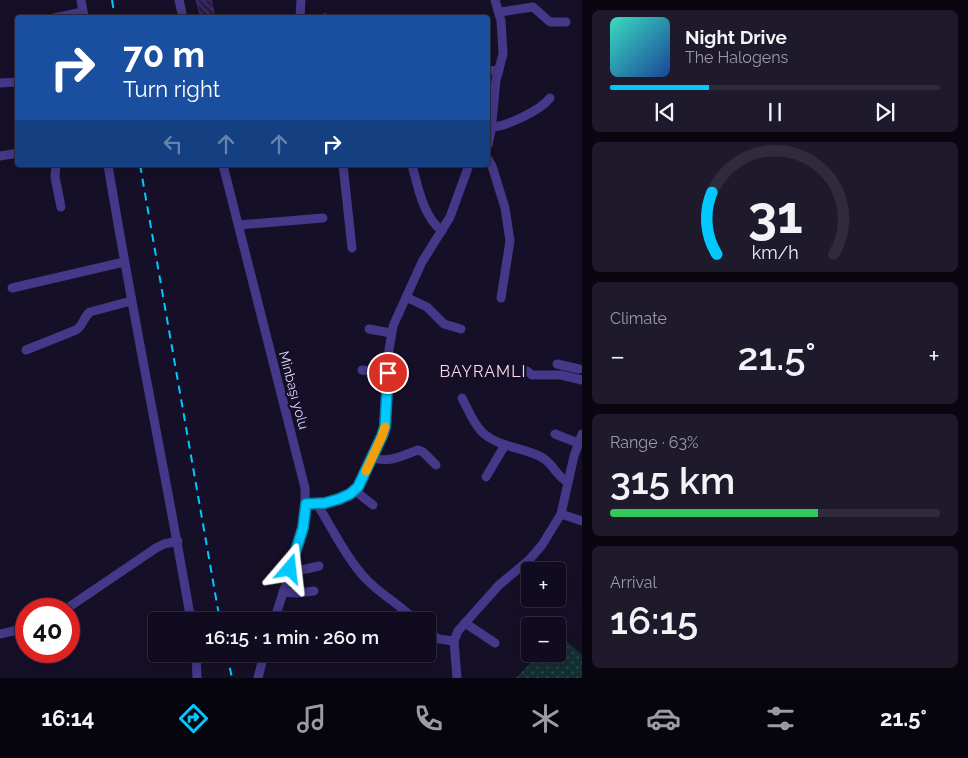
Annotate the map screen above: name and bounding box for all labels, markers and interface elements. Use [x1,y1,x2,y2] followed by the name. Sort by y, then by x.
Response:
[685,26,787,48] text: Night Drive
[123,34,205,75] text: 70 m
[40,35,105,100] icon: right
[685,48,788,67] text: The Halogens
[123,76,220,102] text: Turn right
[651,98,679,126] icon: previous
[761,98,789,126] icon: pause
[871,98,899,126] icon: next
[159,130,187,158] icon: left
[212,130,240,158] icon: ahead
[265,130,293,158] icon: ahead
[318,130,346,158] icon: right
[748,184,802,245] text: 31
[751,242,799,263] text: km/h
[610,309,667,328] text: Climate
[738,334,816,379] text: 21.5°
[610,340,625,373] text: −
[928,340,940,373] text: +
[276,349,312,431] street label: Minbaşı yolu
[367,352,409,394] pin
[374,359,402,387] icon: arrive
[440,362,526,381] district label: BAYRAMLI
[610,433,698,452] text: Range · 63%
[610,458,735,503] text: 315 km
[263,542,315,594] position arrow
[521,562,566,662] map controls
[521,562,566,607] button: +
[610,573,657,592] text: Arrival
[15,598,80,663] speed limit sign: 40
[610,598,698,643] text: 16:15
[521,617,566,662] button: −
[205,626,379,648] text: 16:15 · 1 min · 260 m
[176,701,211,736] icon: directions
[294,701,329,736] icon: music
[411,701,446,736] icon: phone
[528,701,563,736] icon: climate
[646,701,681,736] icon: car
[763,701,798,736] icon: filters
[41,705,94,731] text: 16:14
[880,705,927,731] text: 21.5°

